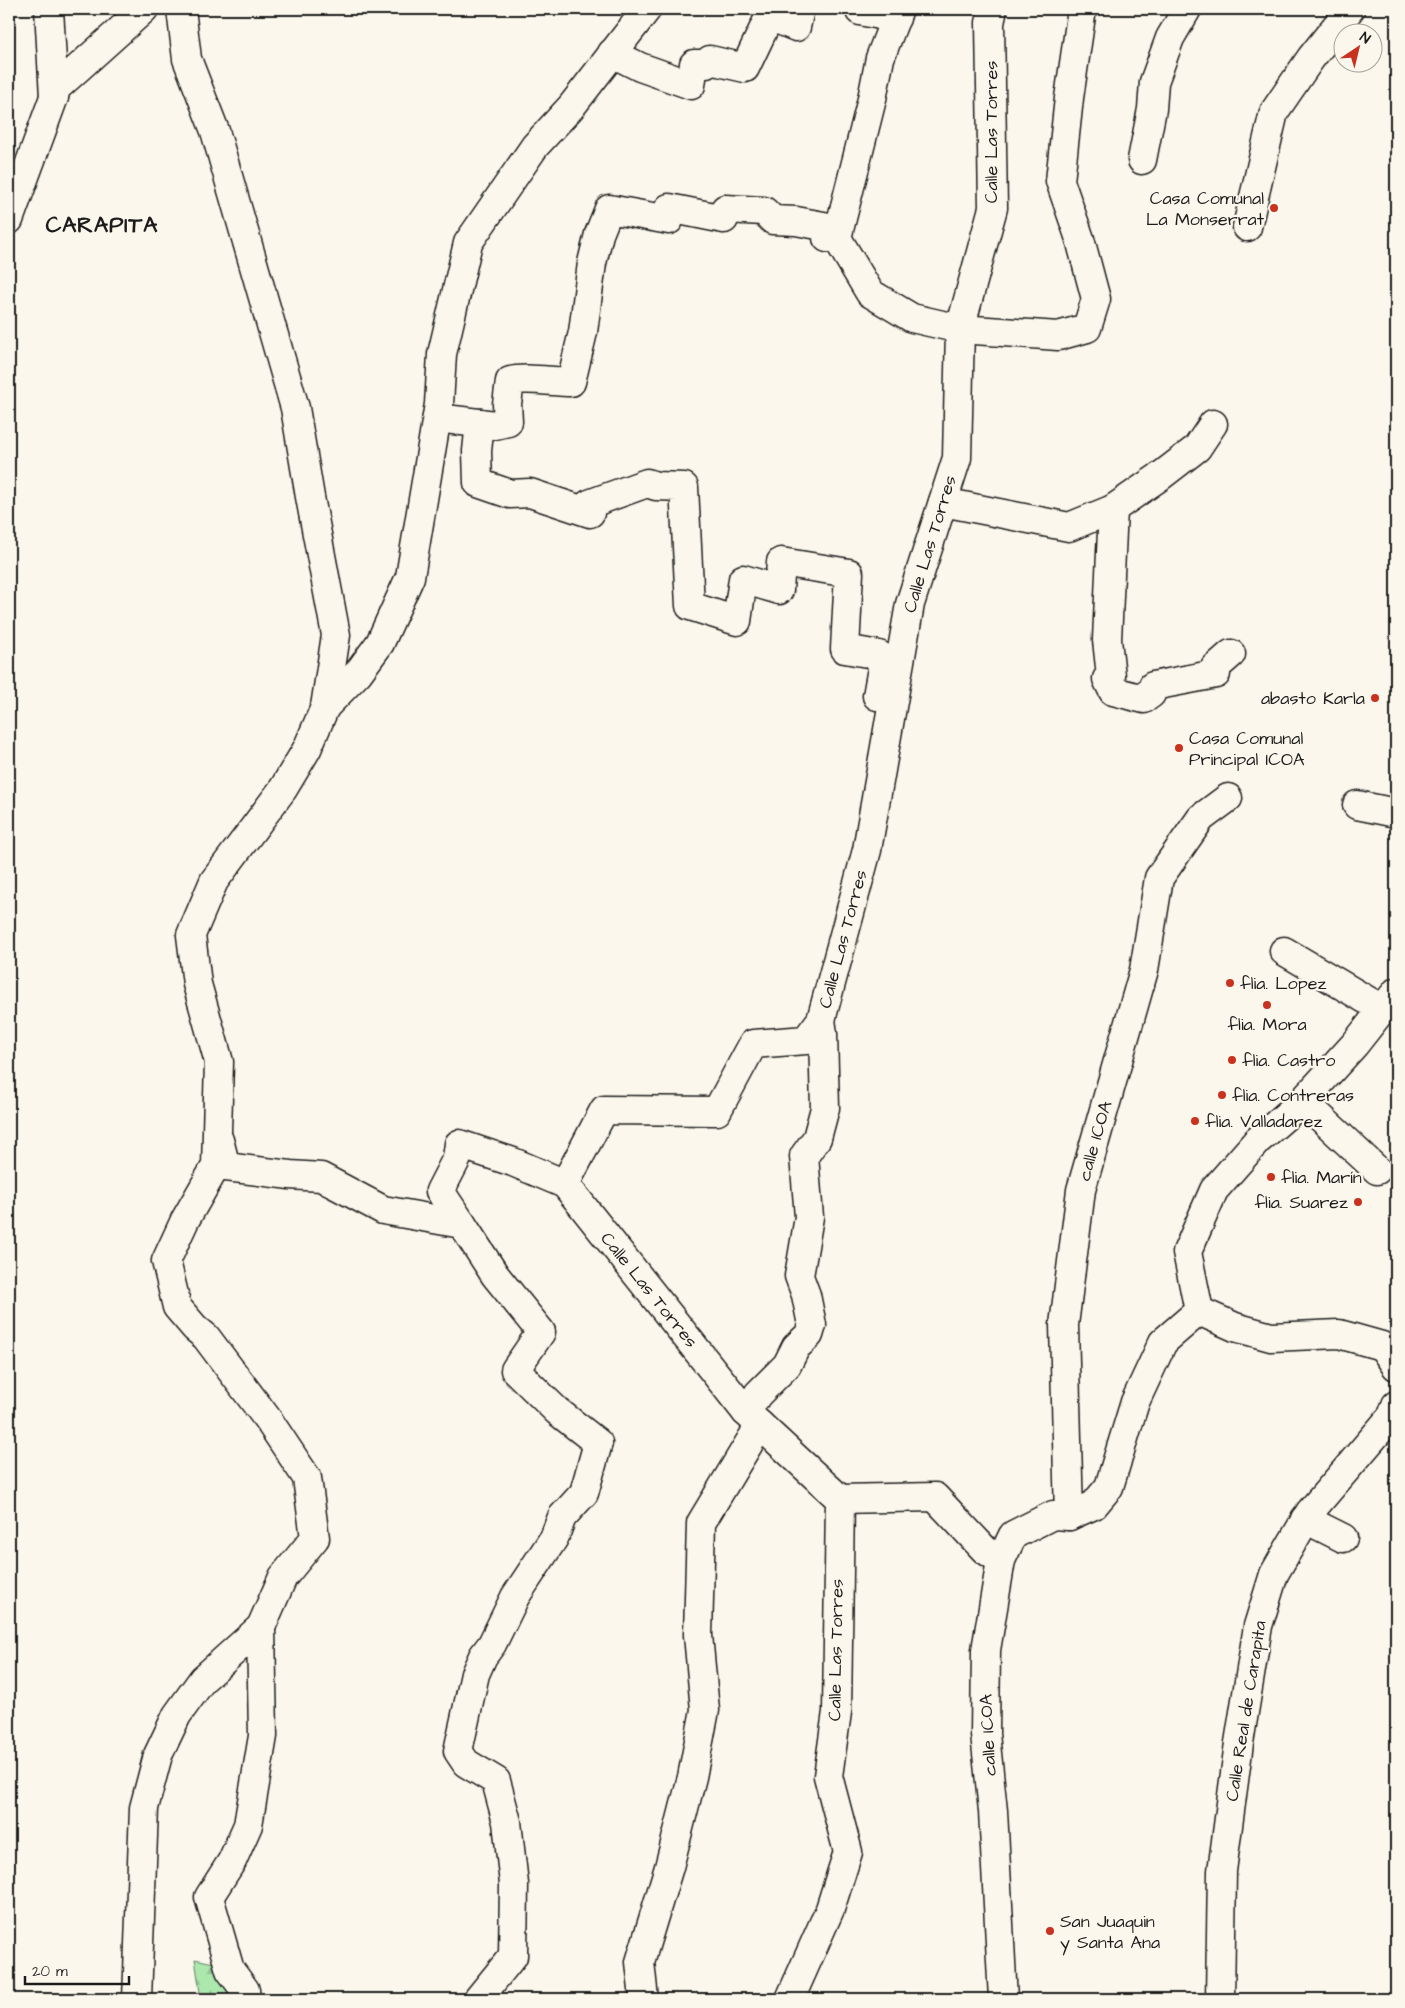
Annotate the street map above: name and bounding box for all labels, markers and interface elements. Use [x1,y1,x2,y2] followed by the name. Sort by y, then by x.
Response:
[1332,22,1382,72] north arrow
[1356,27,1374,49] text: N
[979,61,1004,203] street label: Calle Las Torres
[1146,186,1265,232] place label: Casa Comunal La Monserrat
[1268,202,1280,214] marker: Casa Comunal La Monserrat
[46,210,158,241] district label: CARAPITA
[897,472,963,616] street label: Calle Las Torres
[1261,686,1365,711] place label: abasto Karla
[1369,692,1381,704] marker: abasto Karla
[1189,726,1305,772] place label: Casa Comunal Principal ICOA
[1173,742,1185,754] marker: Casa Comunal Principal ICOA
[813,867,873,1011] street label: Calle Las Torres
[1240,971,1326,996] place label: flia. Lopez
[1224,977,1236,989] marker: flia. Lopez
[1261,999,1273,1011] marker: flia. Mora
[1227,1012,1307,1037] place label: flia. Mora
[1242,1048,1335,1073] place label: flia. Castro
[1226,1054,1238,1066] marker: flia. Castro
[1232,1083,1354,1108] place label: flia. Contreras
[1216,1089,1228,1101] marker: flia. Contreras
[1072,1098,1118,1184] street label: calle ICOA
[1205,1109,1322,1134] place label: flia. Valladarez
[1189,1115,1201,1127] marker: flia. Valladarez
[1281,1165,1362,1190] place label: flia. Marín
[1265,1171,1277,1183] marker: flia. Marín
[1254,1190,1348,1215] place label: flia. Suarez
[1352,1196,1364,1208] marker: flia. Suarez
[594,1227,704,1353] street label: Calle Las Torres
[822,1579,850,1721] street label: Calle Las Torres
[1219,1619,1273,1803] street label: Calle Real de Carapita
[973,1693,1003,1777] street label: calle ICOA
[1060,1909,1160,1956] place label: San Juaquin y Santa Ana
[1044,1925,1056,1937] marker: San Juaquin y Santa Ana
[25,1953,129,1985] scale bar
[32,1961,68,1982] text: 20 m

